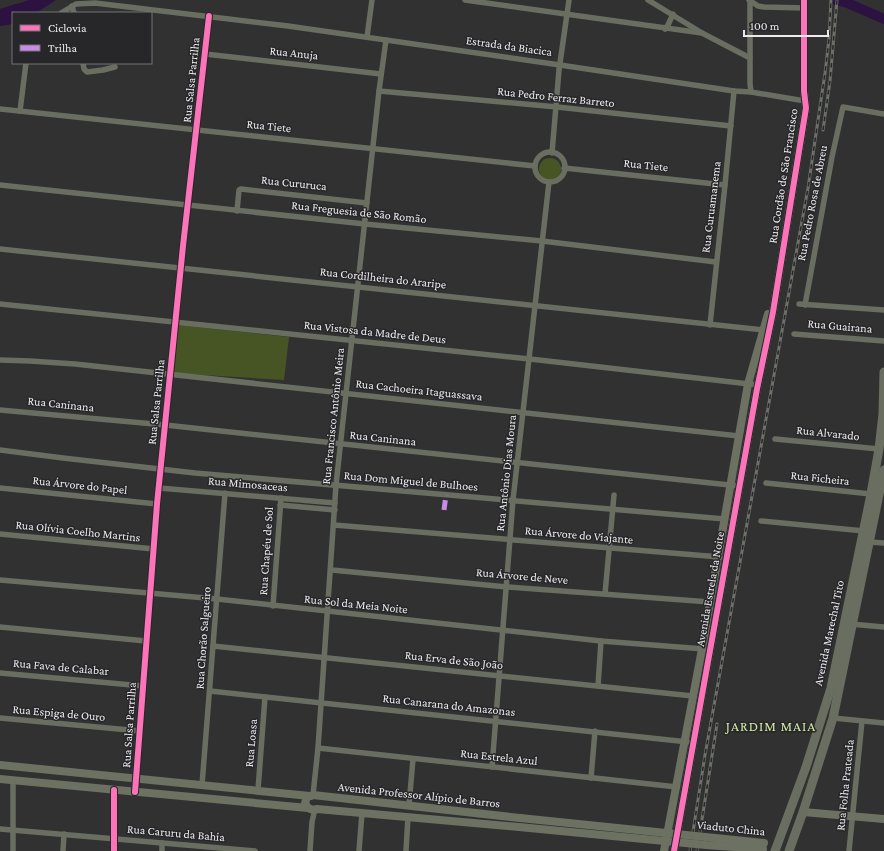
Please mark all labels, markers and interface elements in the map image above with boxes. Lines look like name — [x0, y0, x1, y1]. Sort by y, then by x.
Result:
legend — [12, 12, 152, 64]
scale bar — [744, 12, 828, 38]
text: 100 m — [750, 19, 780, 33]
text: Ciclovia — [48, 21, 87, 35]
street label: Estrada da Biacica — [465, 33, 553, 59]
street label: Rua Salsa Parrilha — [180, 36, 202, 123]
text: Trilha — [48, 41, 78, 55]
street label: Rua Anuja — [269, 43, 319, 63]
street label: Rua Pedro Ferraz Barreto — [497, 84, 615, 110]
street label: Rua Cordão de São Francisco — [765, 107, 801, 245]
street label: Rua Tiete — [246, 117, 292, 135]
street label: Rua Pedro Rosa de Abreu — [794, 143, 830, 262]
street label: Rua Tiete — [623, 156, 669, 174]
street label: Rua Curuamanema — [698, 160, 724, 254]
street label: Rua Cururuca — [261, 173, 328, 193]
street label: Rua Freguesia de São Romão — [291, 198, 427, 226]
street label: Rua Cordilheira do Araripe — [319, 264, 447, 292]
street label: Rua Guairana — [807, 316, 873, 336]
street label: Rua Vistosa da Madre de Deus — [303, 318, 447, 346]
street label: Rua Francisco Antônio Meira — [319, 347, 347, 485]
street label: Rua Salsa Parrilha — [145, 358, 167, 445]
street label: Rua Cachoeira Itaguassava — [355, 376, 484, 404]
street label: Rua Caninana — [27, 394, 95, 415]
street label: Rua Antônio Dias Moura — [493, 414, 519, 532]
street label: Rua Alvarado — [796, 423, 860, 443]
street label: Rua Caninana — [349, 428, 417, 449]
street label: Rua Dom Miguel de Bulhoes — [343, 468, 479, 494]
street label: Rua Ficheira — [790, 468, 851, 488]
street label: Rua Árvore do Papel — [32, 473, 128, 497]
street label: Rua Mimosaceas — [207, 474, 289, 494]
street label: Rua Chapéu de Sol — [256, 506, 276, 596]
street label: Rua Olívia Coelho Martins — [15, 517, 141, 545]
street label: Rua Árvore do Viajante — [524, 523, 634, 547]
street label: Avenida Estrela da Noite — [693, 530, 727, 648]
street label: Rua Árvore de Neve — [475, 565, 569, 587]
street label: Avenida Marechal Tito — [811, 579, 847, 687]
street label: Rua Chorão Salgueiro — [192, 586, 214, 690]
street label: Rua Sol da Meia Noite — [304, 592, 408, 616]
street label: Rua Erva de São João — [404, 648, 504, 672]
street label: Rua Fava de Calabar — [12, 656, 110, 678]
street label: Rua Salsa Parrilha — [119, 681, 139, 768]
street label: Rua Canarana do Amazonas — [382, 691, 516, 719]
street label: Rua Espiga de Ouro — [12, 702, 106, 724]
street label: Rua Loasa — [242, 718, 260, 768]
district label: JARDIM MAIA — [724, 718, 816, 734]
street label: Rua Folha Prateada — [833, 738, 857, 831]
street label: Rua Estrela Azul — [460, 746, 538, 768]
street label: Avenida Professor Alípio de Barros — [337, 780, 501, 811]
street label: Viaduto China — [696, 817, 766, 839]
street label: Rua Caruru da Bahia — [127, 822, 226, 844]

